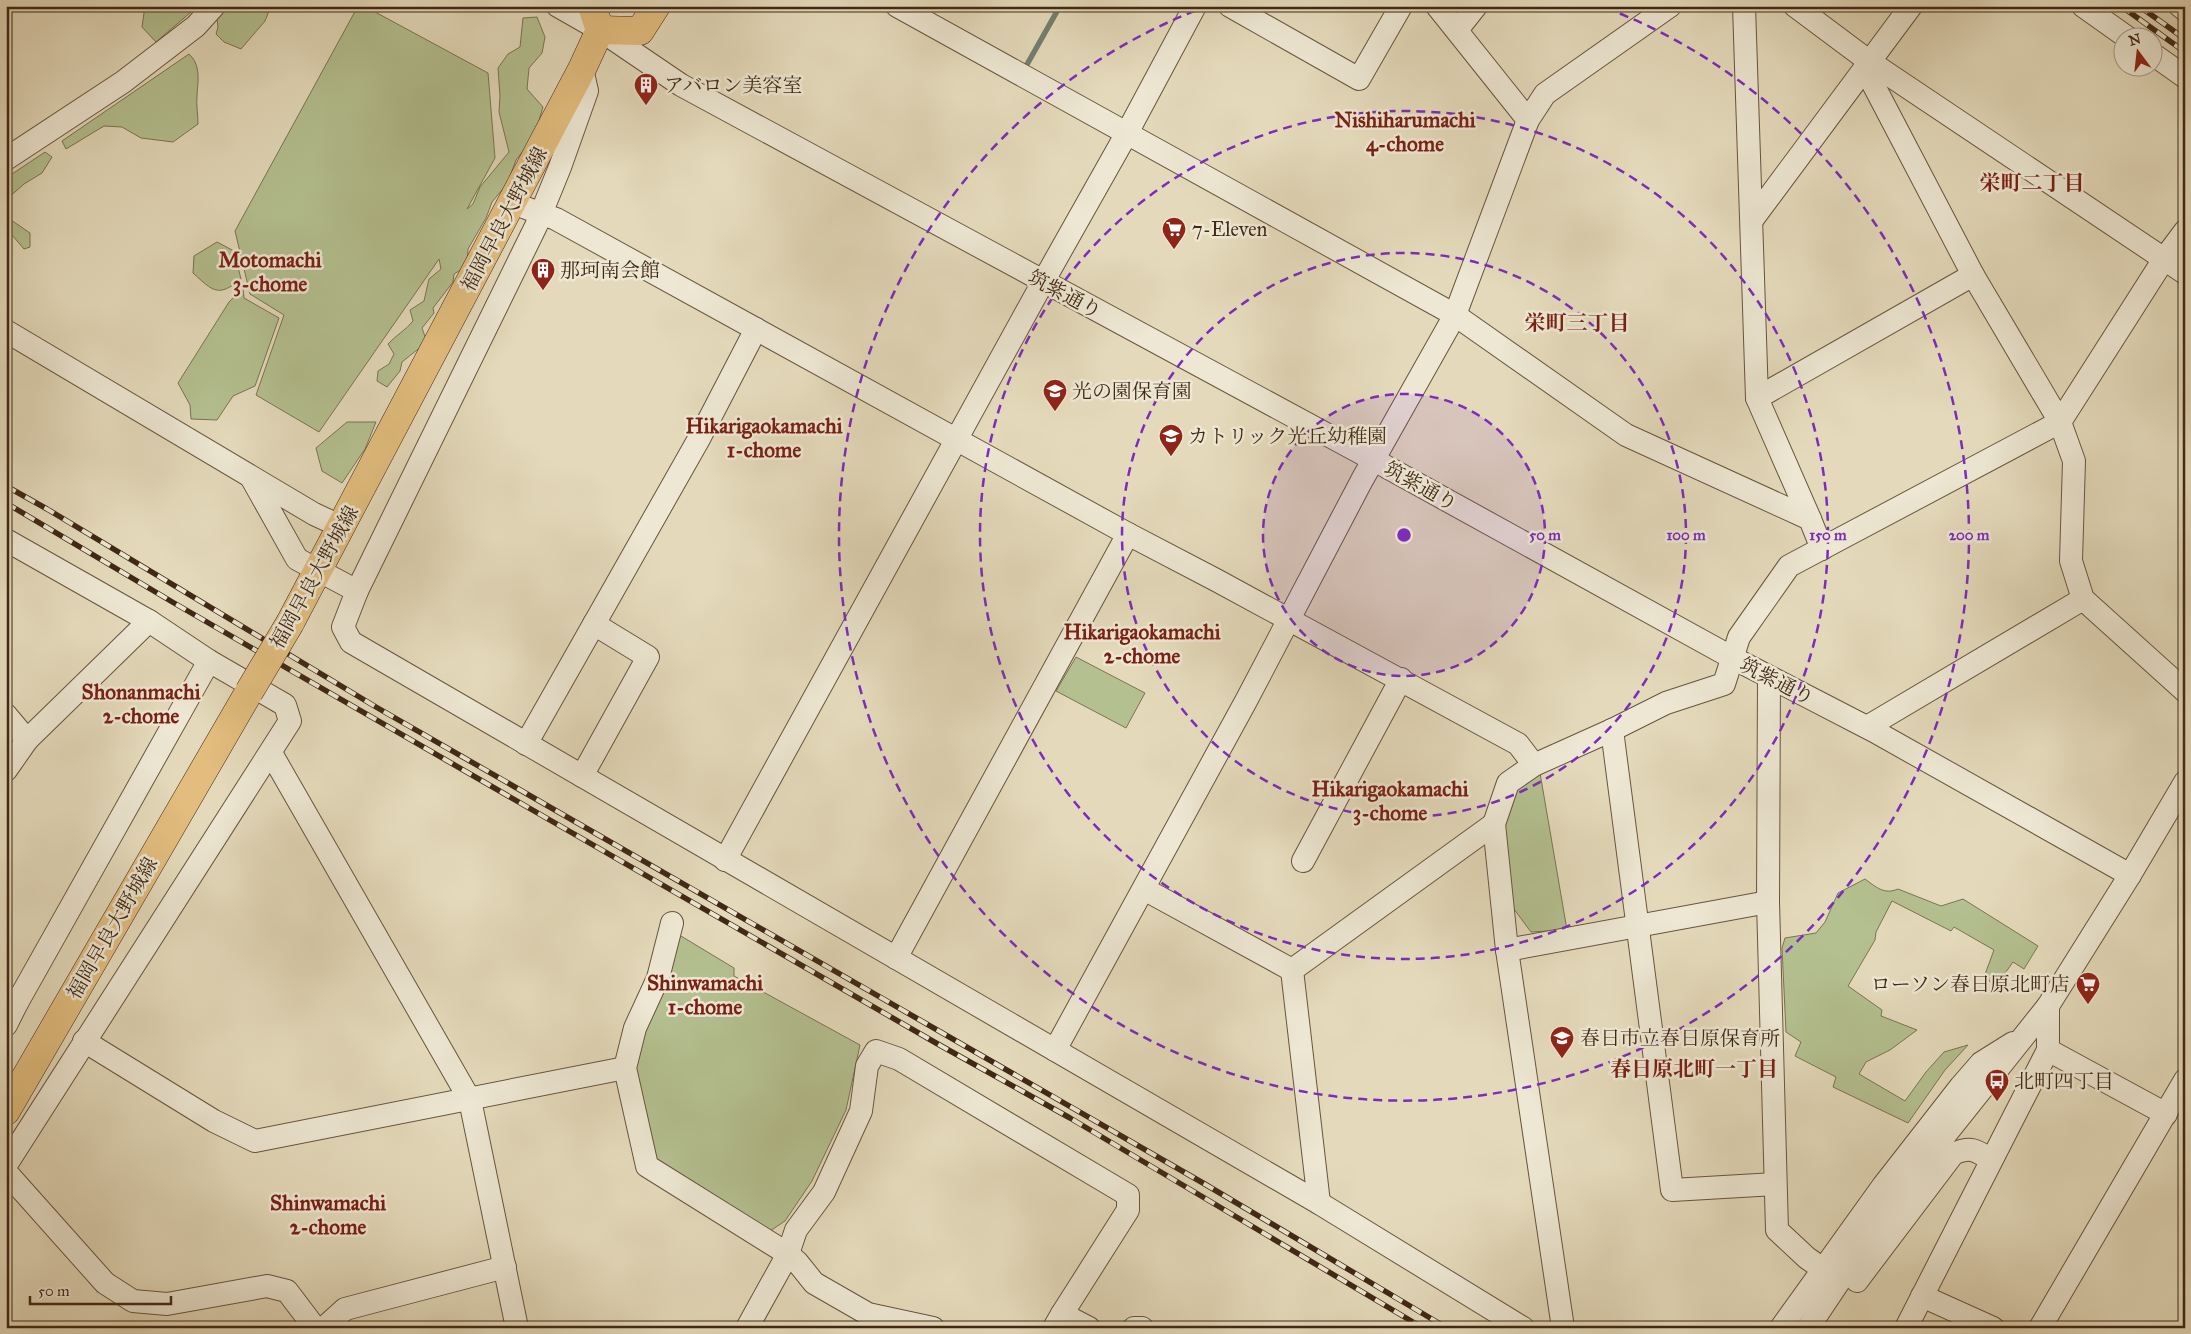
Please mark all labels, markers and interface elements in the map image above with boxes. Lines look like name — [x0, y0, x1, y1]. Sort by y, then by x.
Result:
north arrow — [2114, 28, 2164, 78]
text: N — [2127, 30, 2143, 50]
building icon: アバロン美容室 — [633, 72, 659, 106]
place label: アバロン美容室 — [664, 73, 802, 97]
district label: Nishiharumachi 4-chome — [1334, 107, 1476, 157]
street label: 福岡早良大野城線 — [456, 143, 552, 295]
district label: 栄町二丁目 — [1980, 170, 2085, 196]
supermarket icon: 7-Eleven — [1161, 216, 1187, 250]
place label: 7-Eleven — [1192, 217, 1267, 241]
district label: Motomachi 3-chome — [218, 247, 322, 297]
building icon: 那珂南会館 — [530, 257, 556, 291]
place label: 那珂南会館 — [560, 258, 660, 282]
street label: 筑紫通り — [1024, 265, 1106, 323]
district label: 栄町三丁目 — [1525, 310, 1630, 336]
school or university icon: 光の園保育園 — [1042, 378, 1068, 412]
place label: 光の園保育園 — [1072, 379, 1192, 403]
district label: Hikarigaokamachi 1-chome — [686, 413, 843, 463]
school or university icon: カトリック光丘幼稚園 — [1158, 423, 1184, 457]
place label: カトリック光丘幼稚園 — [1188, 424, 1387, 448]
street label: 筑紫通り — [1380, 456, 1462, 516]
street label: 福岡早良大野城線 — [265, 501, 363, 653]
centre of rings — [1395, 526, 1413, 544]
text: 50 m — [1529, 526, 1561, 544]
text: 100 m — [1666, 526, 1706, 544]
text: 150 m — [1809, 526, 1847, 544]
text: 200 m — [1949, 526, 1990, 544]
district label: Hikarigaokamachi 2-chome — [1064, 619, 1221, 669]
street label: 筑紫通り — [1736, 652, 1818, 710]
district label: Shonanmachi 2-chome — [82, 679, 201, 729]
district label: Hikarigaokamachi 3-chome — [1312, 776, 1469, 826]
street label: 福岡早良大野城線 — [62, 853, 162, 1003]
district label: Shinwamachi 1-chome — [647, 970, 763, 1020]
supermarket icon: ローソン春日原北町店 — [2075, 971, 2101, 1005]
place label: ローソン春日原北町店 — [1871, 972, 2070, 996]
school or university icon: 春日市立春日原保育所 — [1549, 1025, 1575, 1059]
place label: 春日市立春日原保育所 — [1580, 1026, 1780, 1050]
district label: 春日原北町一丁目 — [1610, 1056, 1778, 1082]
bus stop icon: 北町四丁目 — [1984, 1068, 2010, 1102]
place label: 北町四丁目 — [2014, 1069, 2114, 1093]
district label: Shinwamachi 2-chome — [270, 1190, 386, 1240]
scale bar — [30, 1274, 171, 1306]
text: 50 m — [38, 1282, 70, 1300]

